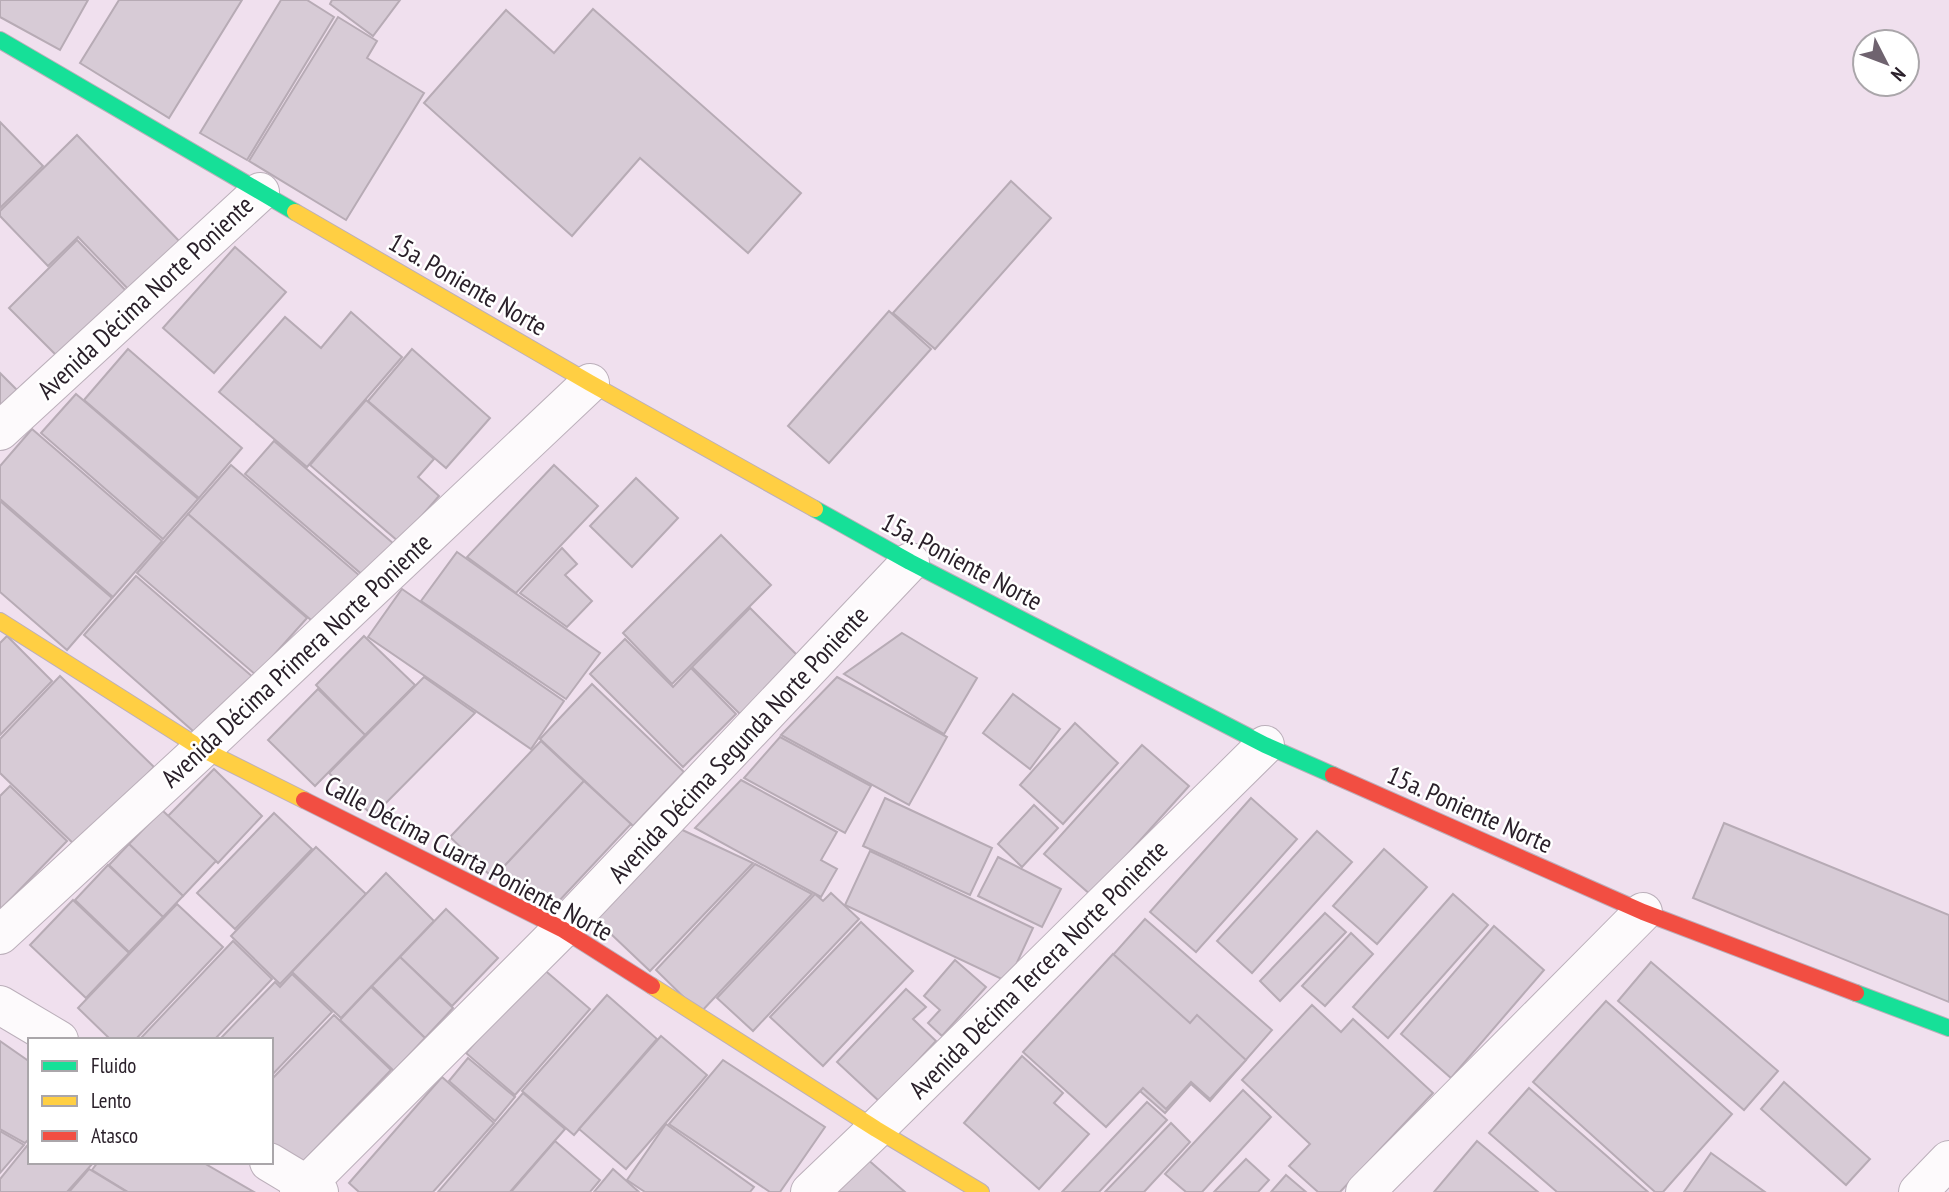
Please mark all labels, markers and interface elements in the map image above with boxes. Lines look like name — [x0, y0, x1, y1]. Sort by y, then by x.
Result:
north arrow — [1851, 28, 1921, 98]
text: N — [1886, 63, 1911, 86]
street label: Avenida Décima Norte Poniente — [30, 188, 260, 406]
street label: 15a. Poniente Norte — [383, 225, 553, 343]
street label: 15a. Poniente Norte — [876, 505, 1048, 617]
street label: Avenida Décima Primera Norte Poniente — [154, 526, 438, 794]
street label: Avenida Décima Segunda Norte Poniente — [601, 599, 875, 889]
street label: 15a. Poniente Norte — [1382, 758, 1558, 860]
street label: Calle Décima Cuarta Poniente Norte — [319, 768, 619, 948]
street label: Avenida Décima Tercera Norte Poniente — [902, 833, 1174, 1105]
legend — [28, 1038, 273, 1164]
text: Fluido — [91, 1052, 136, 1079]
text: Lento — [91, 1087, 131, 1114]
text: Atasco — [91, 1122, 138, 1149]

